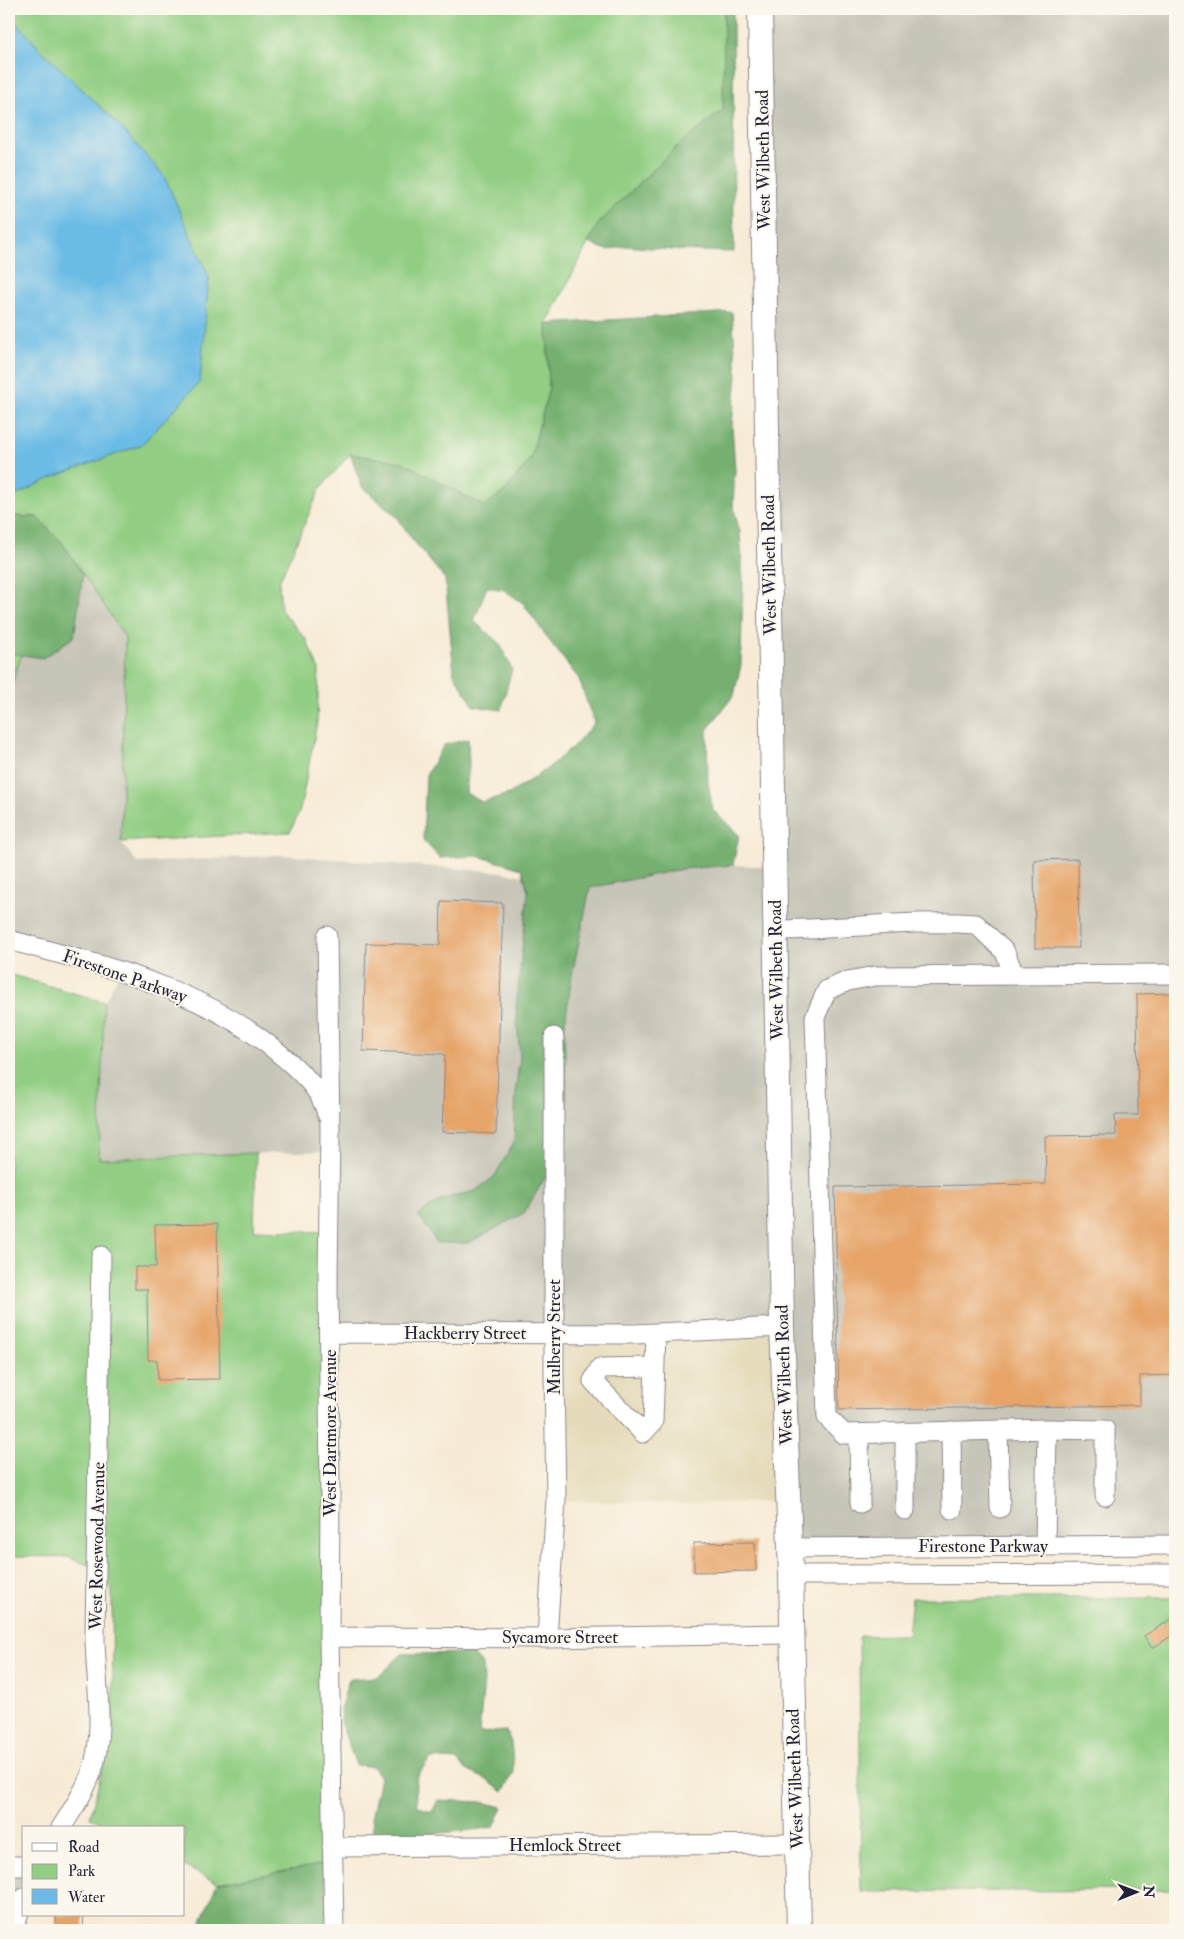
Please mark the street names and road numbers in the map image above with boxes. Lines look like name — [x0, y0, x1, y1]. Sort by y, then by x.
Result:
street label: West Wilbeth Road — [751, 89, 776, 232]
street label: West Wilbeth Road — [757, 494, 782, 637]
street label: West Wilbeth Road — [764, 899, 789, 1042]
street label: Firestone Parkway — [60, 944, 191, 1009]
street label: Mulberry Street — [543, 1279, 566, 1395]
street label: West Wilbeth Road — [771, 1304, 798, 1447]
street label: Hackberry Street — [404, 1322, 527, 1345]
street label: West Dartmore Avenue — [319, 1349, 342, 1518]
street label: West Rosewood Avenue — [85, 1461, 110, 1631]
street label: Firestone Parkway — [918, 1535, 1049, 1558]
street label: Sycamore Street — [502, 1626, 618, 1649]
street label: West Wilbeth Road — [782, 1708, 809, 1851]
street label: Hemlock Street — [509, 1834, 621, 1857]

